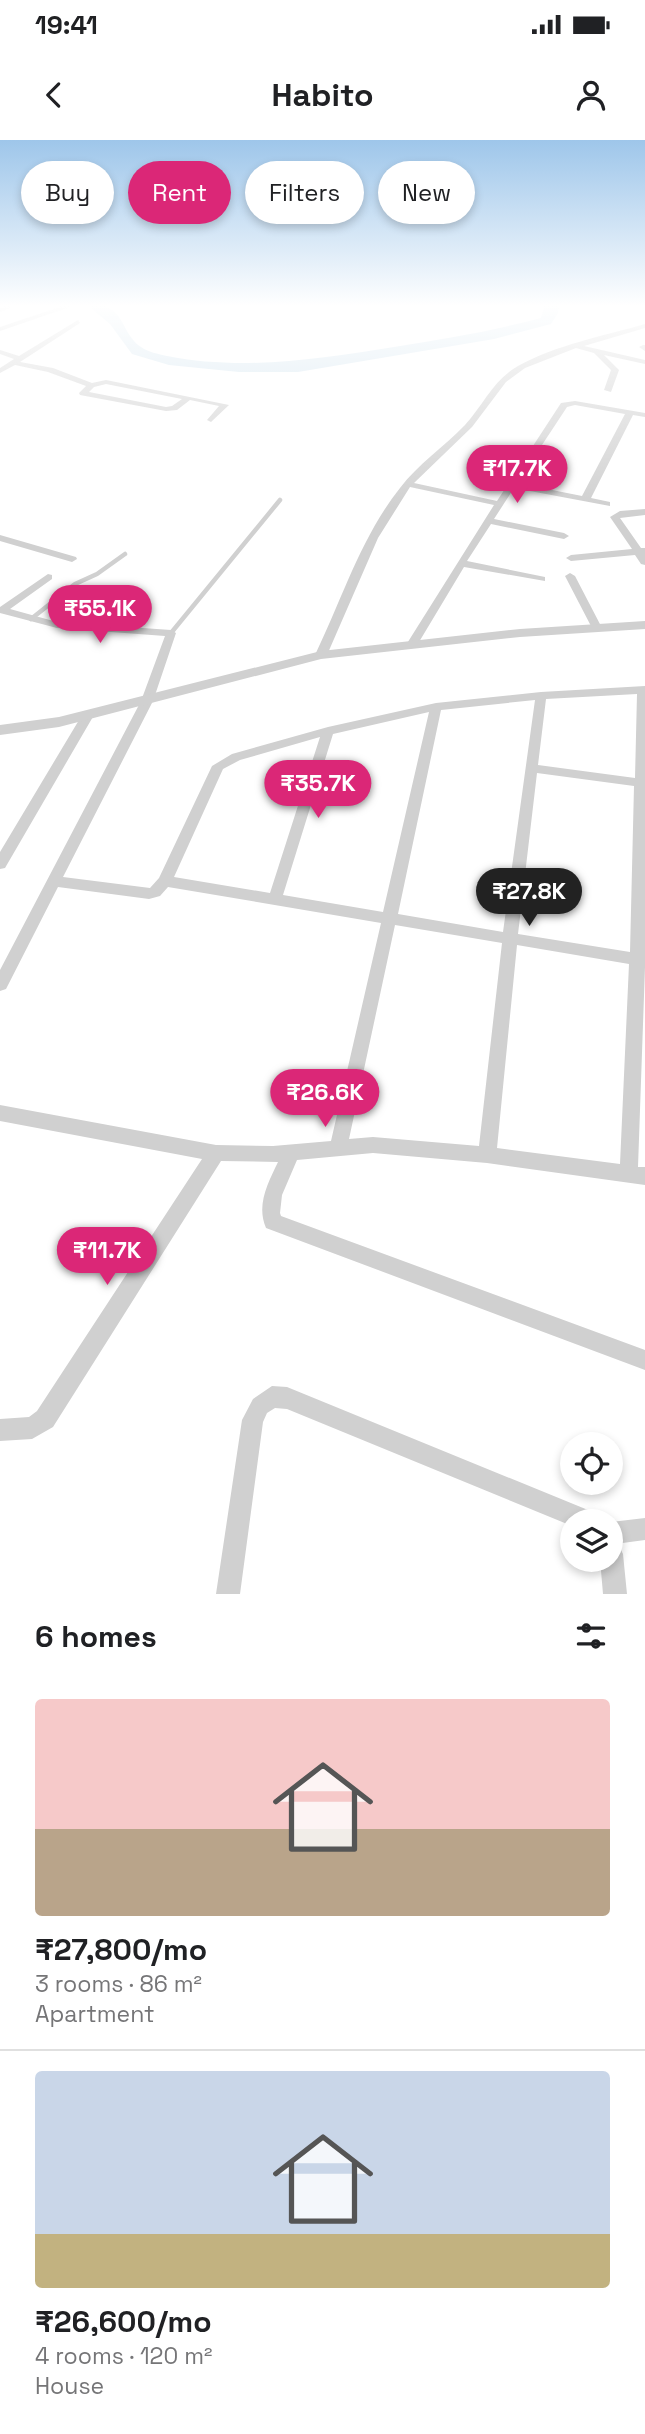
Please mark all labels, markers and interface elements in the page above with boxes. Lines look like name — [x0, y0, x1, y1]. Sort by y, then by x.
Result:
text: 19:41 — [35, 8, 98, 42]
text: Habito — [271, 75, 374, 115]
icon: back — [35, 76, 73, 114]
icon: person — [572, 76, 610, 114]
chip: Buy — [21, 161, 114, 224]
chip: Rent — [128, 161, 231, 224]
chip: Filters — [245, 161, 364, 224]
chip: New — [378, 161, 475, 224]
pin: ₹17.7K — [460, 446, 574, 505]
text: ₹17.7K — [482, 453, 552, 483]
pin: ₹55.1K — [43, 586, 157, 645]
text: ₹55.1K — [64, 593, 136, 623]
pin: ₹35.7K — [261, 760, 375, 820]
text: ₹35.7K — [280, 768, 356, 798]
pin: ₹27.8K — [472, 868, 586, 928]
text: ₹27.8K — [492, 876, 566, 906]
pin: ₹26.6K — [268, 1070, 382, 1129]
text: ₹26.6K — [286, 1077, 364, 1107]
pin: ₹11.7K — [50, 1228, 164, 1287]
text: ₹11.7K — [73, 1235, 141, 1265]
map controls — [560, 1432, 623, 1572]
button: locate — [560, 1432, 623, 1495]
button: layers — [560, 1509, 623, 1572]
text: 6 homes — [35, 1617, 157, 1656]
icon: filters — [572, 1617, 610, 1655]
icon: home — [260, 1744, 386, 1870]
text: ₹27,800/mo — [35, 1930, 207, 1969]
text: 3 rooms · 86 m² — [35, 1969, 202, 1999]
text: Apartment — [35, 1999, 155, 2029]
icon: home — [260, 2116, 386, 2242]
text: ₹26,600/mo — [35, 2302, 212, 2341]
text: 4 rooms · 120 m² — [35, 2341, 212, 2371]
text: House — [35, 2371, 104, 2401]

